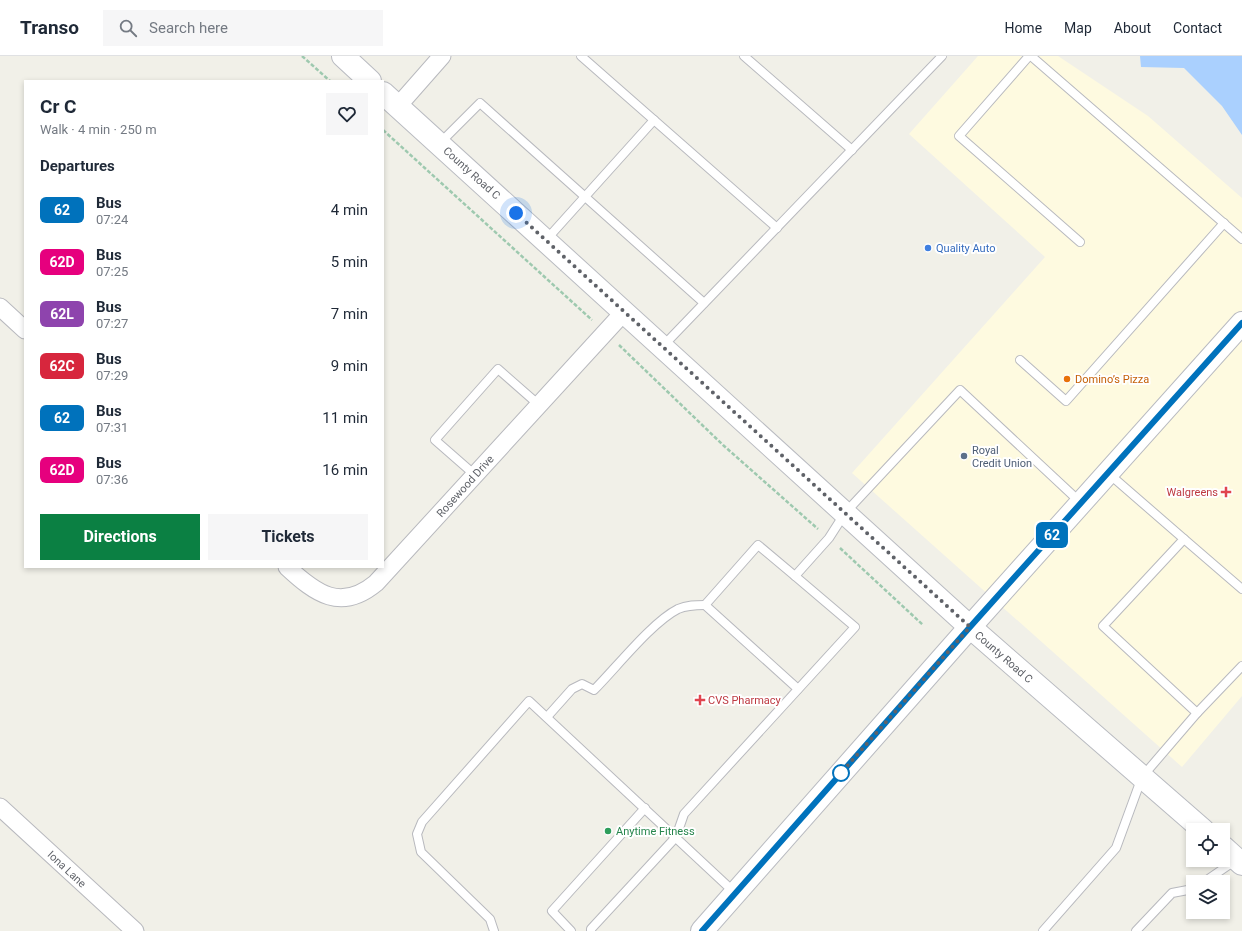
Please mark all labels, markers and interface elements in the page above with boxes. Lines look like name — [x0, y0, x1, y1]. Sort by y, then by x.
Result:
search box — [103, 10, 383, 46]
text: Transo — [20, 16, 79, 39]
icon: search — [117, 17, 139, 39]
text: Search here — [149, 19, 228, 37]
text: Home — [1004, 20, 1042, 36]
text: Map — [1064, 20, 1092, 36]
text: About — [1114, 20, 1151, 36]
text: Contact — [1173, 20, 1222, 36]
button: heart — [326, 93, 368, 135]
text: Cr C — [40, 95, 77, 118]
text: Walk · 4 min · 250 m — [40, 122, 157, 137]
street label: County Road C — [440, 144, 503, 202]
text: Departures — [40, 157, 115, 175]
text: Bus — [96, 194, 122, 212]
text: 4 min — [331, 201, 368, 219]
text: 62 — [54, 202, 70, 218]
your location — [506, 203, 526, 223]
text: 07:24 — [96, 212, 128, 227]
place label: Quality Auto — [936, 242, 995, 255]
marker: Quality Auto — [923, 243, 933, 253]
text: Bus — [96, 246, 122, 264]
text: 5 min — [331, 253, 368, 271]
text: 62D — [49, 254, 75, 270]
text: 07:25 — [96, 264, 128, 279]
text: Bus — [96, 298, 122, 316]
text: 7 min — [331, 305, 368, 323]
text: 62L — [50, 306, 74, 322]
text: 07:27 — [96, 316, 128, 331]
text: Bus — [96, 350, 122, 368]
text: 9 min — [331, 357, 368, 375]
text: 62C — [49, 358, 75, 374]
text: 07:29 — [96, 368, 128, 383]
place label: Domino’s Pizza — [1075, 373, 1149, 386]
marker: Domino’s Pizza — [1062, 374, 1072, 384]
text: Bus — [96, 402, 122, 420]
text: 11 min — [322, 409, 368, 427]
text: 62 — [54, 410, 70, 426]
text: 07:31 — [96, 420, 128, 435]
place label: Royal Credit Union — [972, 444, 1032, 470]
marker: Royal Credit Union — [959, 451, 969, 461]
street label: Rosewood Drive — [434, 453, 497, 520]
text: Bus — [96, 454, 122, 472]
text: 16 min — [322, 461, 368, 479]
text: 62D — [49, 462, 75, 478]
text: 07:36 — [96, 472, 128, 487]
place label: Walgreens — [1167, 486, 1218, 499]
marker: Walgreens — [1221, 487, 1231, 497]
button: Directions — [40, 514, 200, 560]
button: Tickets — [208, 514, 368, 560]
line badge: 62 — [1034, 522, 1070, 548]
text: 62 — [1044, 527, 1060, 543]
street label: County Road C — [972, 629, 1035, 686]
place label: CVS Pharmacy — [708, 694, 782, 707]
marker: CVS Pharmacy — [695, 695, 705, 705]
unlabelled marker — [832, 764, 850, 782]
map controls — [1186, 823, 1230, 919]
button: locate — [1186, 823, 1230, 867]
place label: Anytime Fitness — [616, 825, 695, 838]
marker: Anytime Fitness — [603, 826, 613, 836]
street label: Iona Lane — [45, 848, 89, 891]
button: layers — [1186, 875, 1230, 919]

